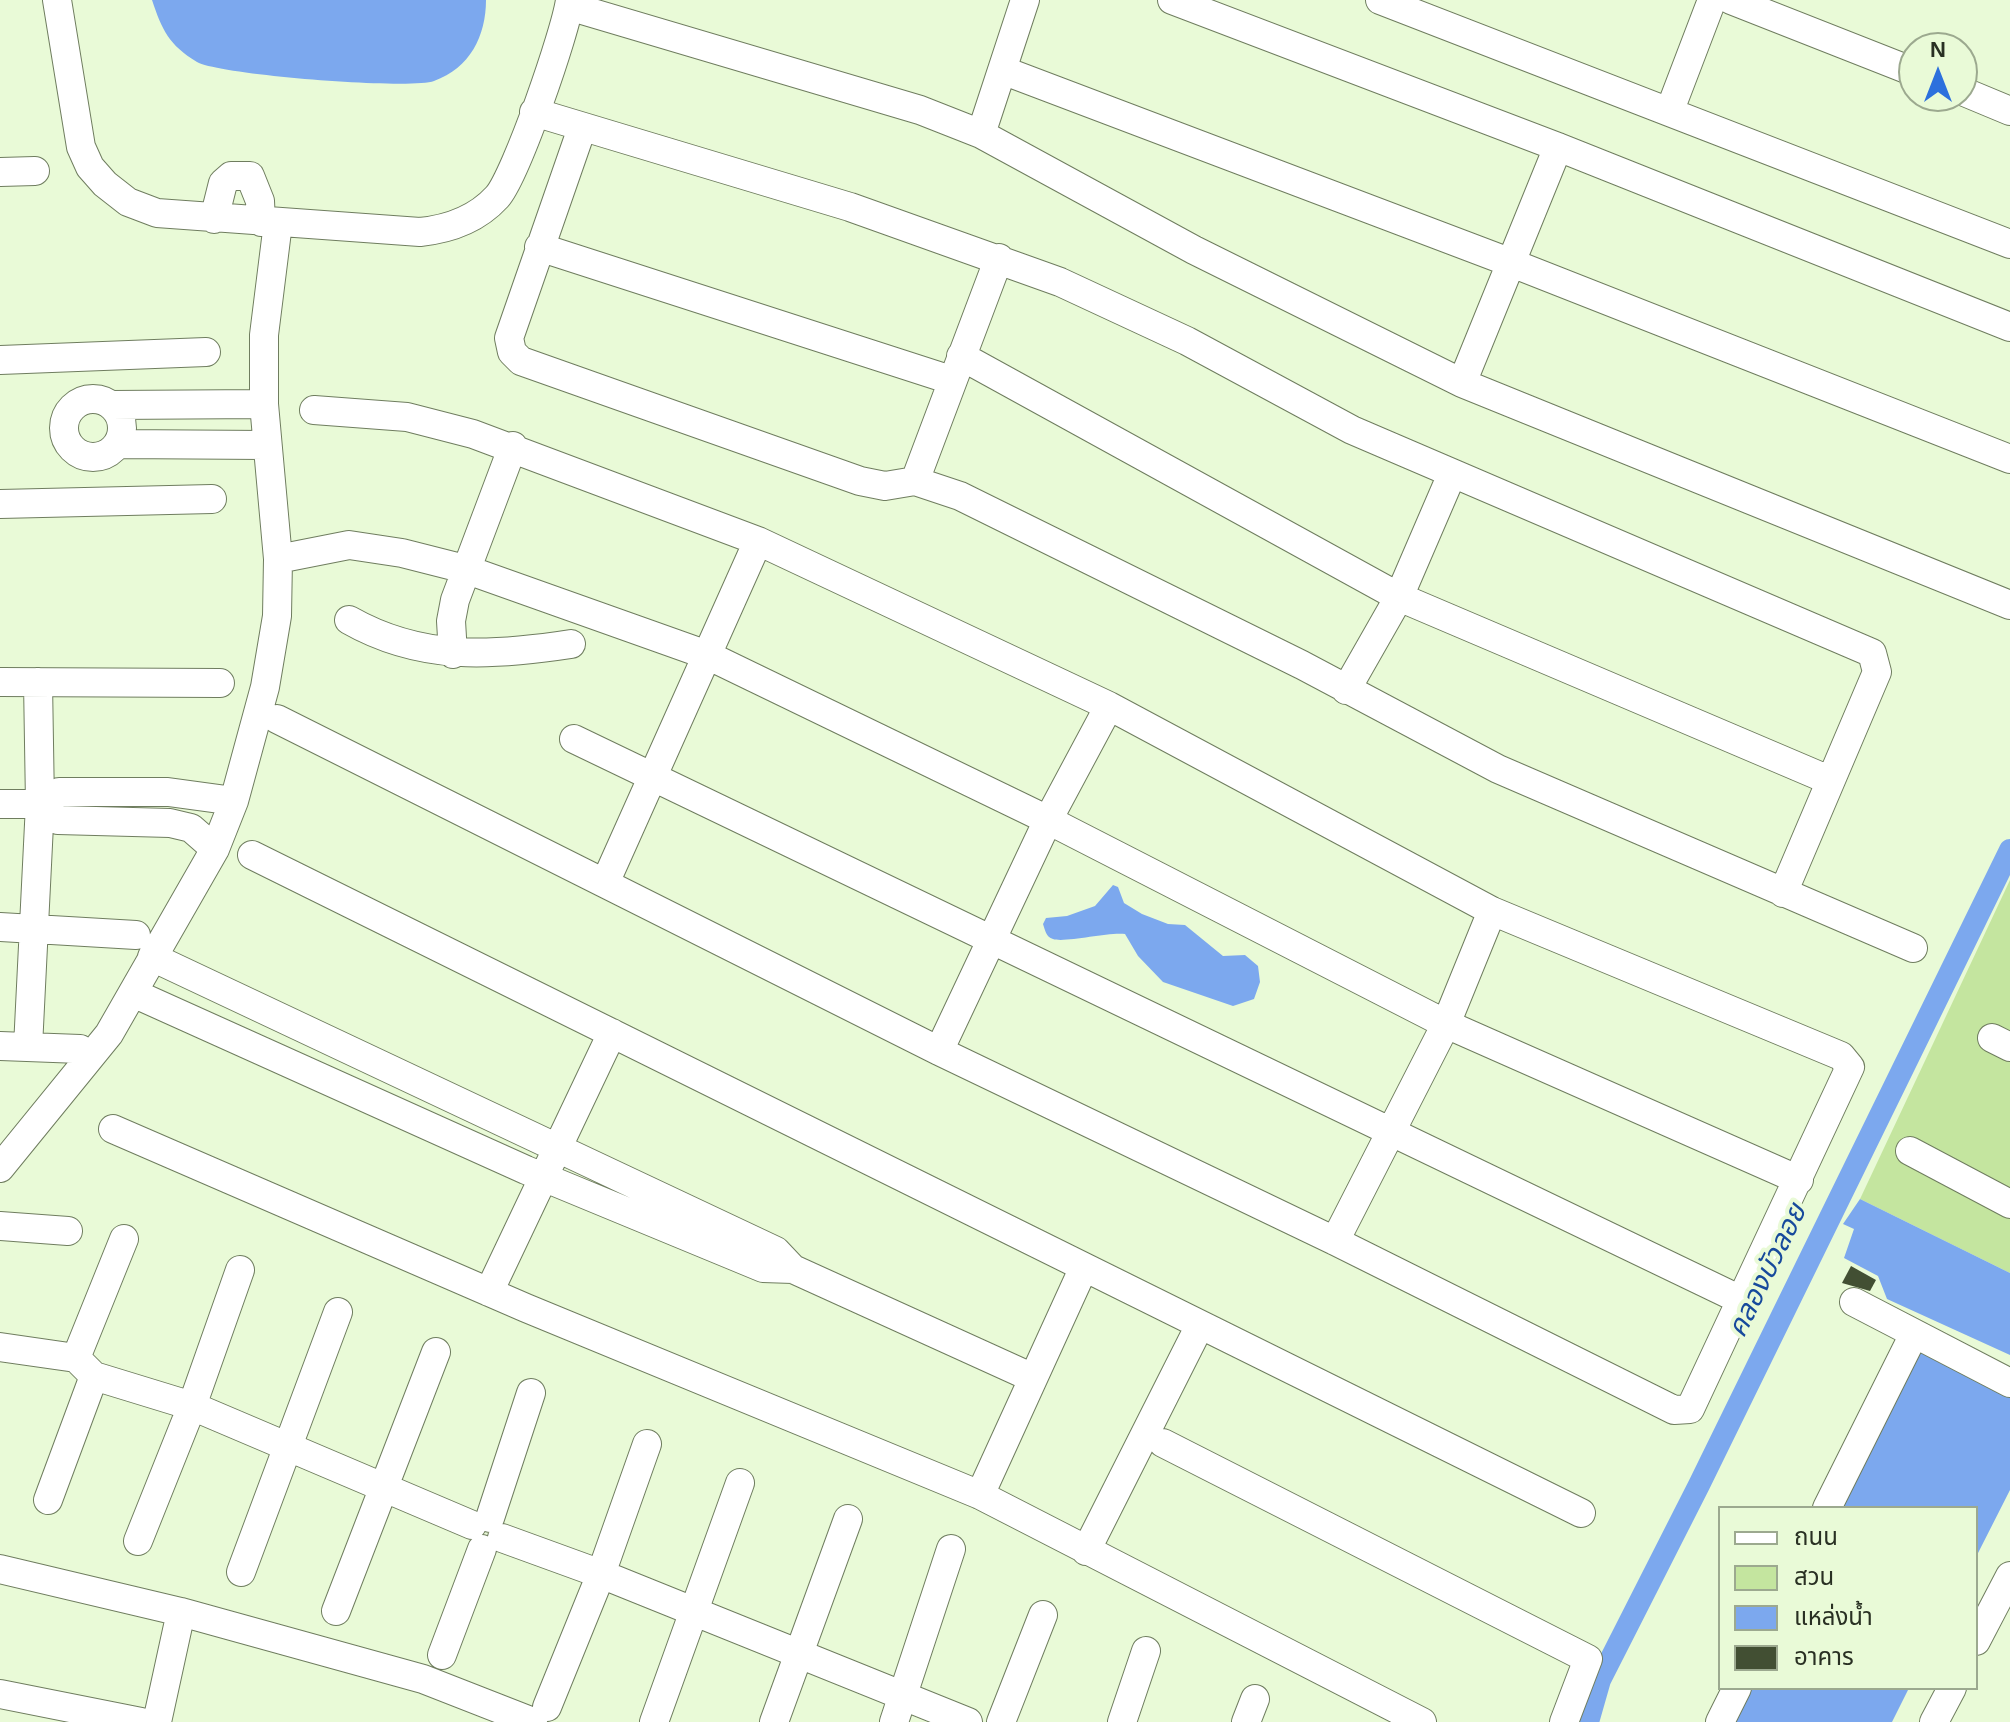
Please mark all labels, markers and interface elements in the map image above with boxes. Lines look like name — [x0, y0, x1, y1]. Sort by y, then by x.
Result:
north arrow — [1898, 32, 1978, 112]
text: N — [1930, 37, 1946, 62]
water label: คลองบัวลอย — [1721, 1199, 1815, 1343]
legend — [1718, 1506, 1978, 1690]
text: ถนน — [1794, 1523, 1838, 1550]
text: สวน — [1794, 1563, 1834, 1590]
text: แหล่งน้ำ — [1794, 1603, 1873, 1630]
text: อาคาร — [1794, 1643, 1854, 1670]

